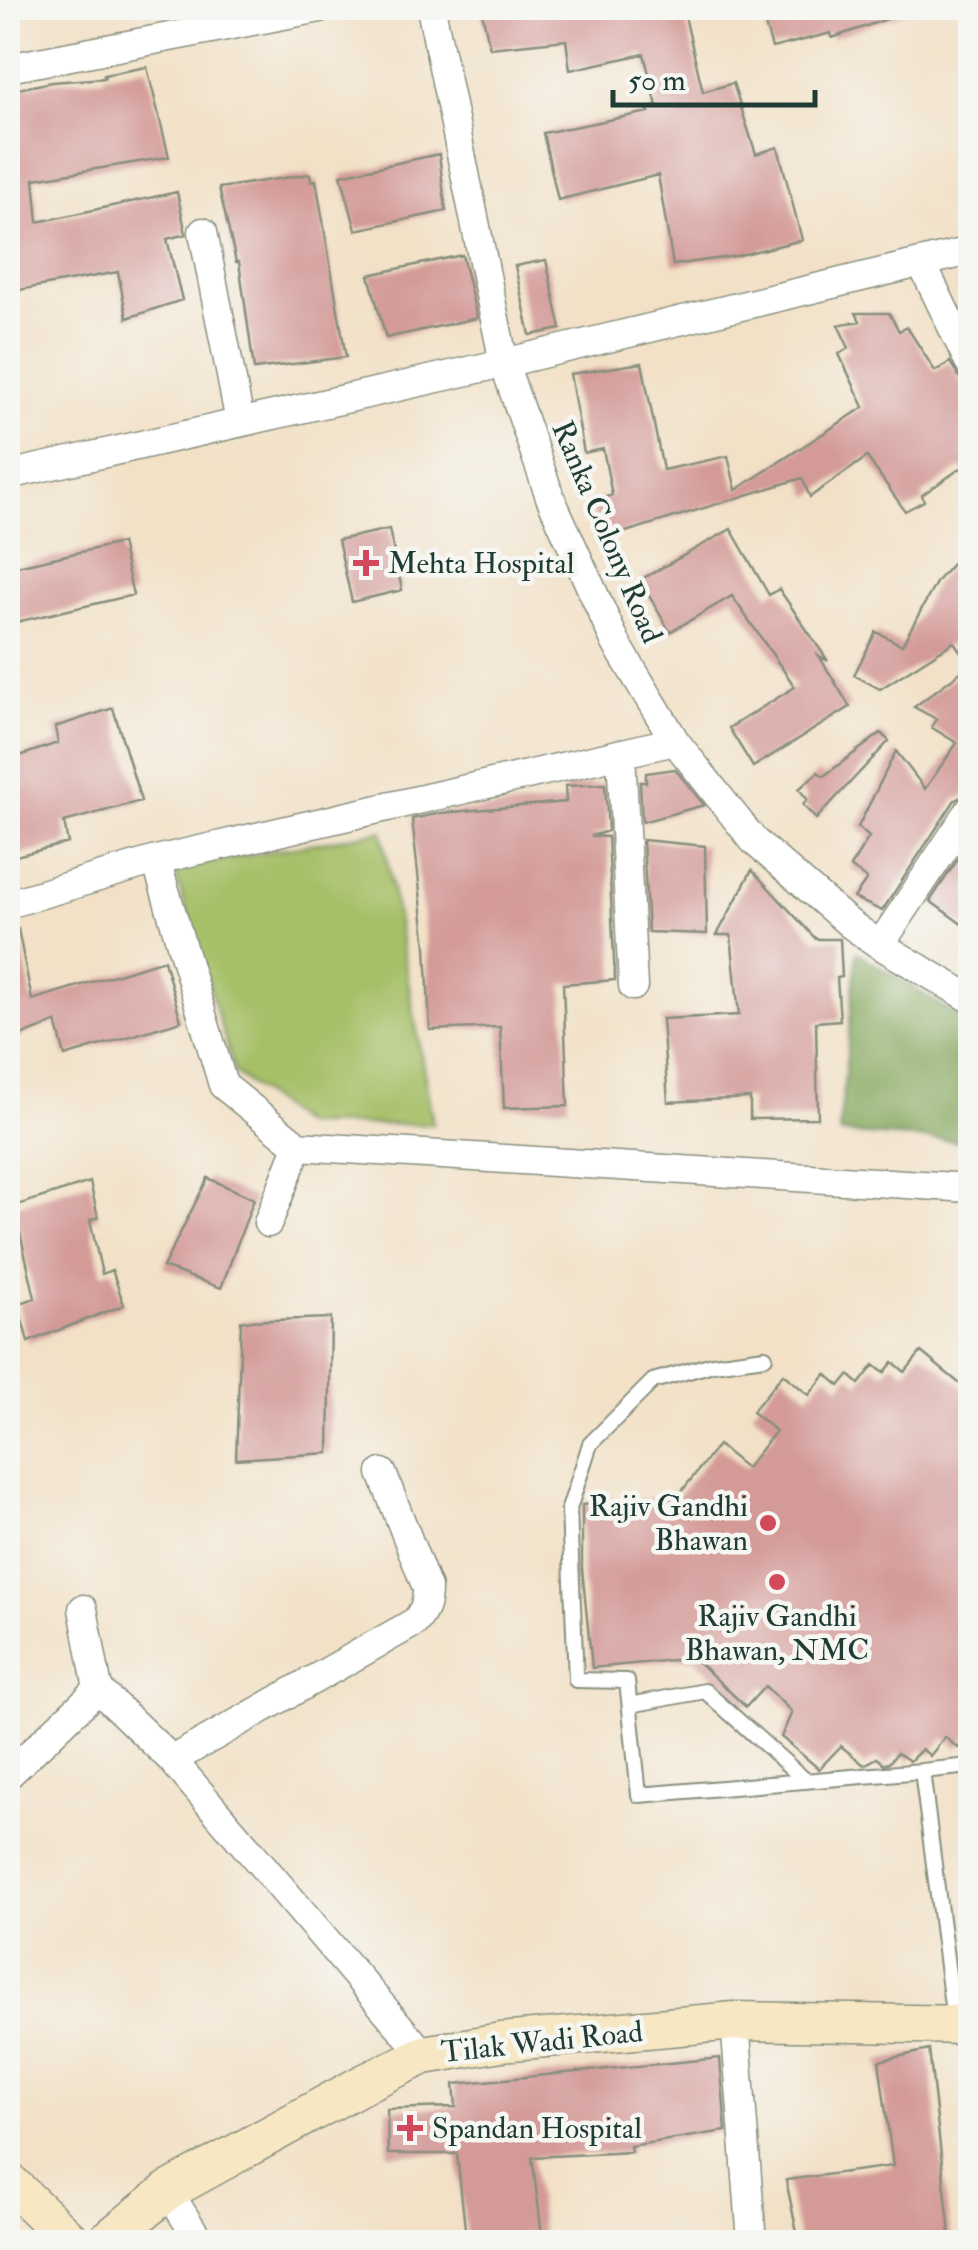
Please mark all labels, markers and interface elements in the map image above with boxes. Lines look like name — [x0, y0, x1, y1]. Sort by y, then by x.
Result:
scale bar — [613, 45, 816, 107]
text: 50 m — [628, 62, 686, 99]
street label: Ranka Colony Road — [544, 415, 671, 649]
place label: Mehta Hospital — [388, 545, 575, 582]
marker: Mehta Hospital — [353, 550, 379, 576]
place label: Rajiv Gandhi Bhawan — [589, 1488, 748, 1559]
marker: Rajiv Gandhi Bhawan — [757, 1512, 779, 1534]
marker: Rajiv Gandhi Bhawan, NMC — [766, 1571, 788, 1593]
place label: Rajiv Gandhi Bhawan, NMC — [685, 1598, 869, 1669]
street label: Tilak Wadi Road — [439, 2013, 645, 2071]
place label: Spandan Hospital — [432, 2110, 642, 2147]
marker: Spandan Hospital — [397, 2115, 423, 2141]

